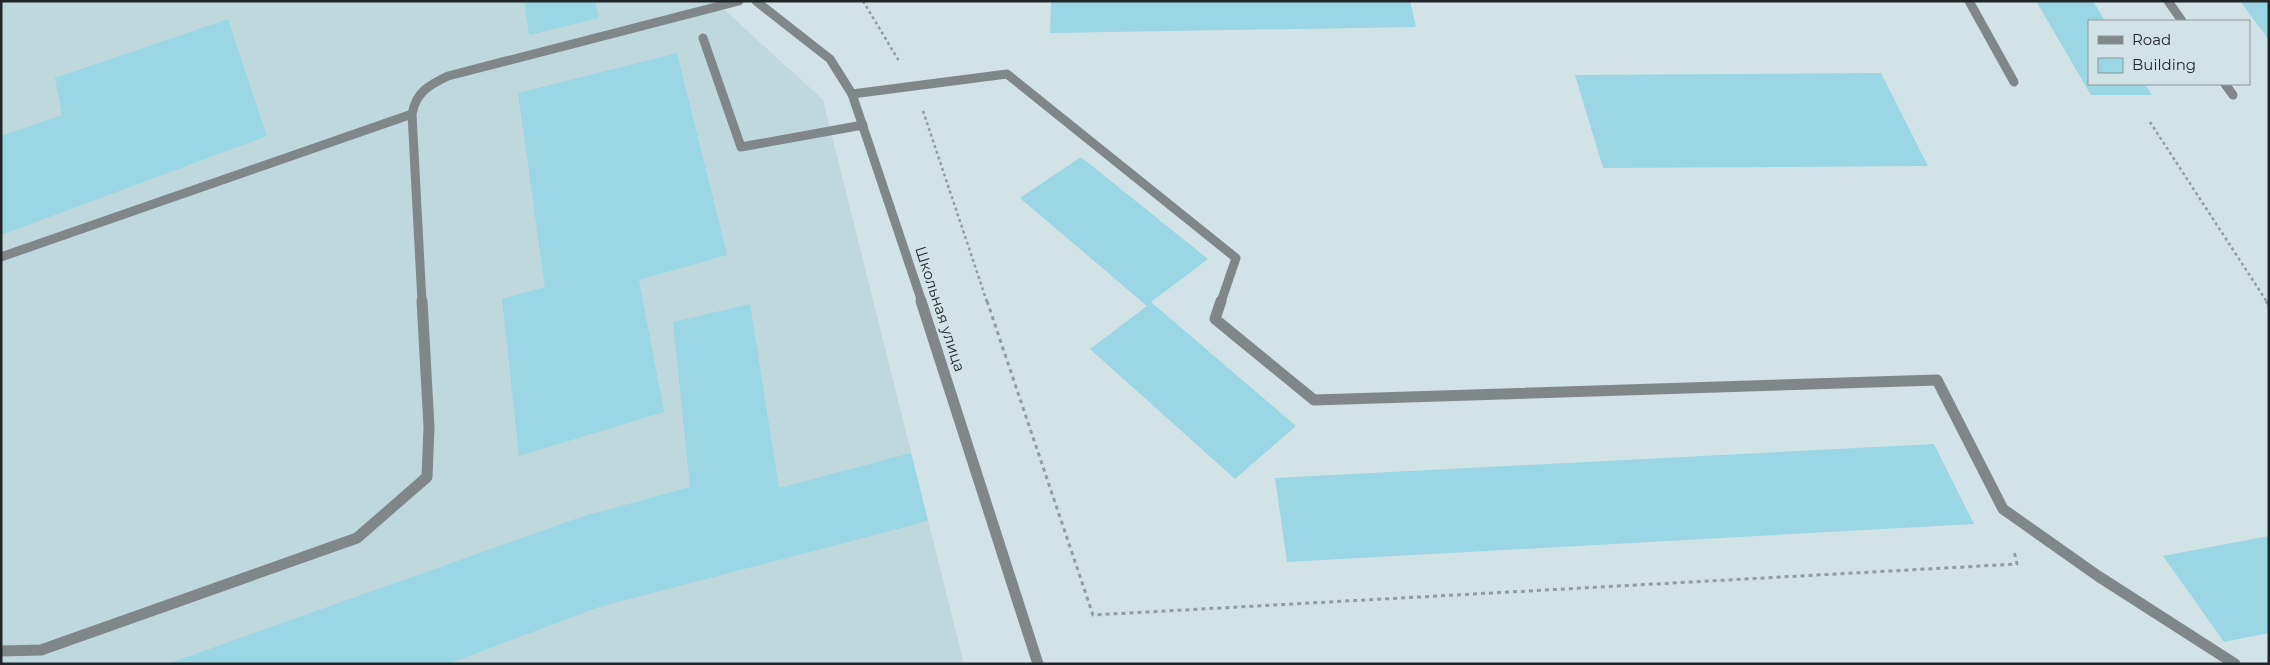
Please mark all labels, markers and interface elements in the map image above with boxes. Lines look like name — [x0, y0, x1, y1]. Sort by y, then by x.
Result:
legend — [2088, 20, 2250, 85]
text: Road — [2132, 30, 2171, 49]
text: Building — [2132, 55, 2196, 74]
street label: Школьная улица — [911, 244, 970, 374]

